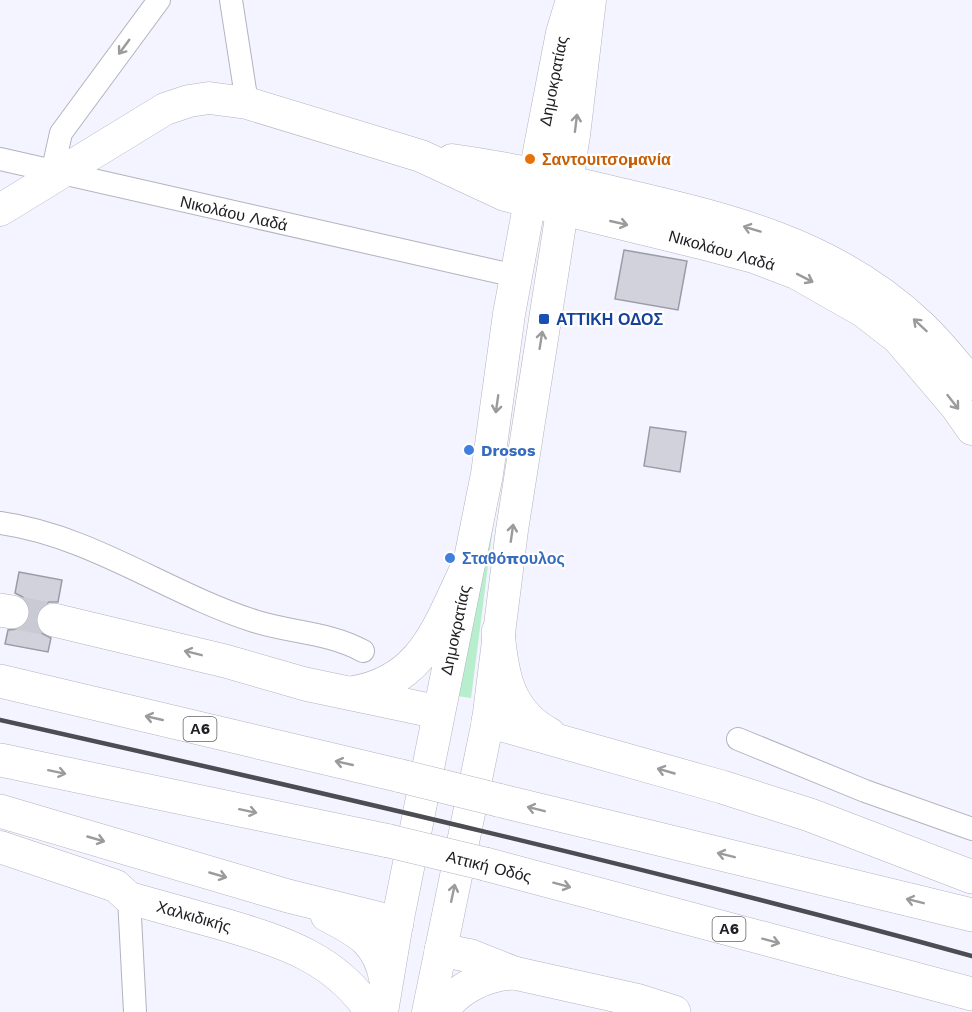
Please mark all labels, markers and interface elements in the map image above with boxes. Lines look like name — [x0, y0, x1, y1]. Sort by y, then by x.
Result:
street label: Δημοκρατίας — [535, 34, 572, 128]
one-way arrow — [118, 38, 131, 54]
one-way arrow — [570, 114, 581, 134]
place label: Σαντουιτσομανία — [542, 150, 671, 169]
marker: Σαντουιτσομανία — [523, 152, 537, 166]
street label: Νικολάου Λαδά — [178, 192, 289, 235]
one-way arrow — [609, 218, 628, 230]
one-way arrow — [743, 223, 762, 234]
street label: Νικολάου Λαδά — [667, 226, 777, 275]
one-way arrow — [796, 272, 814, 284]
place label: ΑΤΤΙΚΗ ΟΔΟΣ — [556, 310, 663, 329]
marker: ΑΤΤΙΚΗ ΟΔΟΣ — [537, 312, 551, 326]
one-way arrow — [912, 318, 927, 332]
one-way arrow — [535, 330, 546, 350]
one-way arrow — [491, 394, 502, 414]
one-way arrow — [946, 394, 959, 410]
place label: Drosos — [481, 441, 536, 460]
marker: Drosos — [462, 443, 476, 457]
one-way arrow — [506, 523, 517, 543]
place label: Σταθόπουλος — [462, 549, 565, 568]
marker: Σταθόπουλος — [443, 551, 457, 565]
street label: Δημοκρατίας — [437, 583, 474, 677]
one-way arrow — [183, 647, 202, 659]
one-way arrow — [145, 711, 164, 723]
road number: Α6 — [184, 717, 216, 741]
one-way arrow — [335, 756, 354, 768]
one-way arrow — [657, 765, 676, 776]
one-way arrow — [47, 767, 67, 778]
one-way arrow — [527, 803, 546, 815]
one-way arrow — [238, 806, 258, 817]
one-way arrow — [87, 834, 106, 845]
street label: Αττική Οδός — [444, 847, 534, 886]
one-way arrow — [717, 848, 736, 860]
one-way arrow — [208, 870, 227, 881]
one-way arrow — [552, 880, 571, 891]
one-way arrow — [448, 884, 459, 904]
one-way arrow — [906, 894, 925, 906]
street label: Χαλκιδικής — [154, 897, 234, 936]
road number: Α6 — [712, 917, 746, 941]
one-way arrow — [761, 935, 780, 947]

